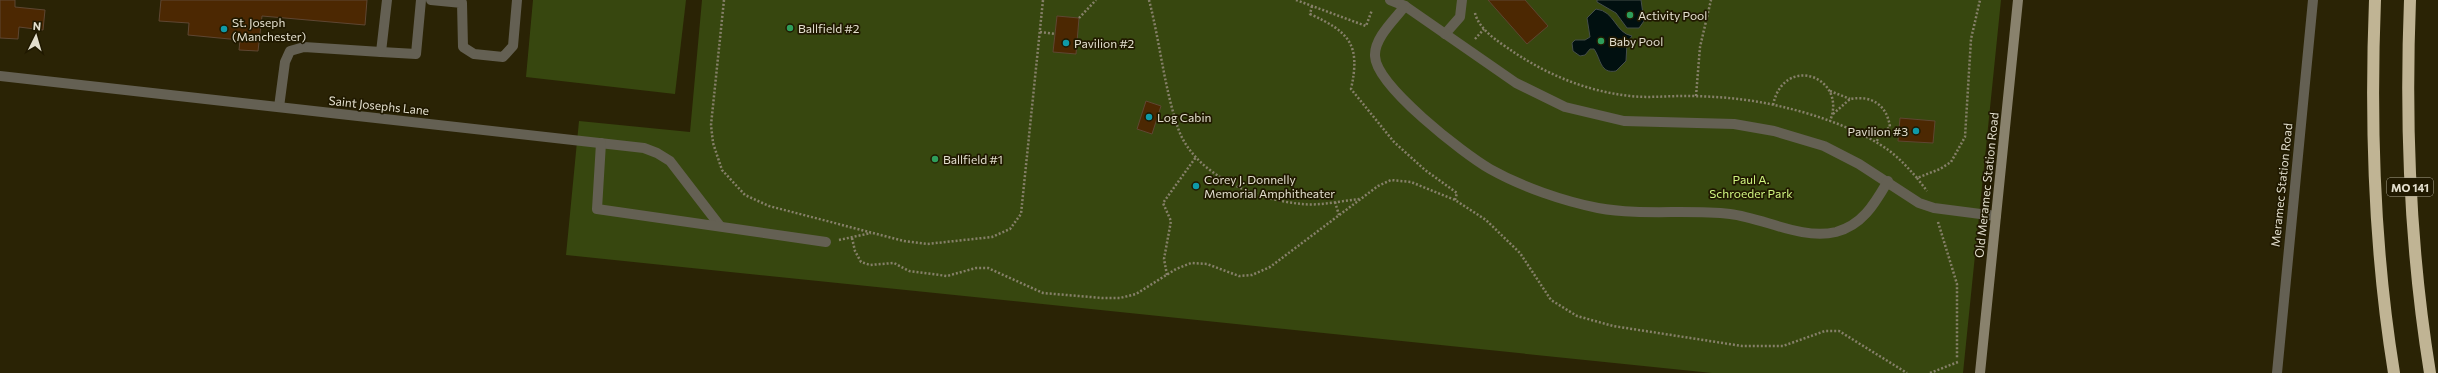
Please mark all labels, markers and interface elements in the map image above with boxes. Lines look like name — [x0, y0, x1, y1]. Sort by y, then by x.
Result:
place label: Activity Pool — [1638, 8, 1707, 22]
marker: Activity Pool — [1625, 10, 1635, 20]
place label: St. Joseph (Manchester) — [232, 15, 306, 43]
north arrow — [16, 16, 56, 56]
text: N — [32, 19, 42, 32]
place label: Ballfield #2 — [798, 21, 860, 35]
marker: Ballfield #2 — [785, 23, 795, 33]
marker: St. Joseph (Manchester) — [219, 24, 229, 34]
place label: Baby Pool — [1609, 34, 1663, 48]
place label: Pavilion #2 — [1074, 36, 1135, 50]
marker: Baby Pool — [1596, 36, 1606, 46]
marker: Pavilion #2 — [1061, 38, 1071, 48]
street label: Saint Josephs Lane — [328, 93, 430, 118]
place label: Log Cabin — [1157, 110, 1211, 124]
street label: Old Meramec Station Road — [1971, 111, 2001, 259]
marker: Log Cabin — [1144, 112, 1154, 122]
street label: Meramec Station Road — [2268, 122, 2294, 248]
place label: Pavilion #3 — [1848, 124, 1908, 138]
marker: Pavilion #3 — [1911, 126, 1921, 136]
place label: Ballfield #1 — [943, 152, 1003, 166]
marker: Ballfield #1 — [930, 154, 940, 164]
place label: Corey J. Donnelly Memorial Amphitheater — [1204, 172, 1335, 200]
park label: Paul A. Schroeder Park — [1709, 172, 1793, 200]
road number: MO 141 — [2387, 178, 2433, 196]
marker: Corey J. Donnelly Memorial Amphitheater — [1191, 181, 1201, 191]

